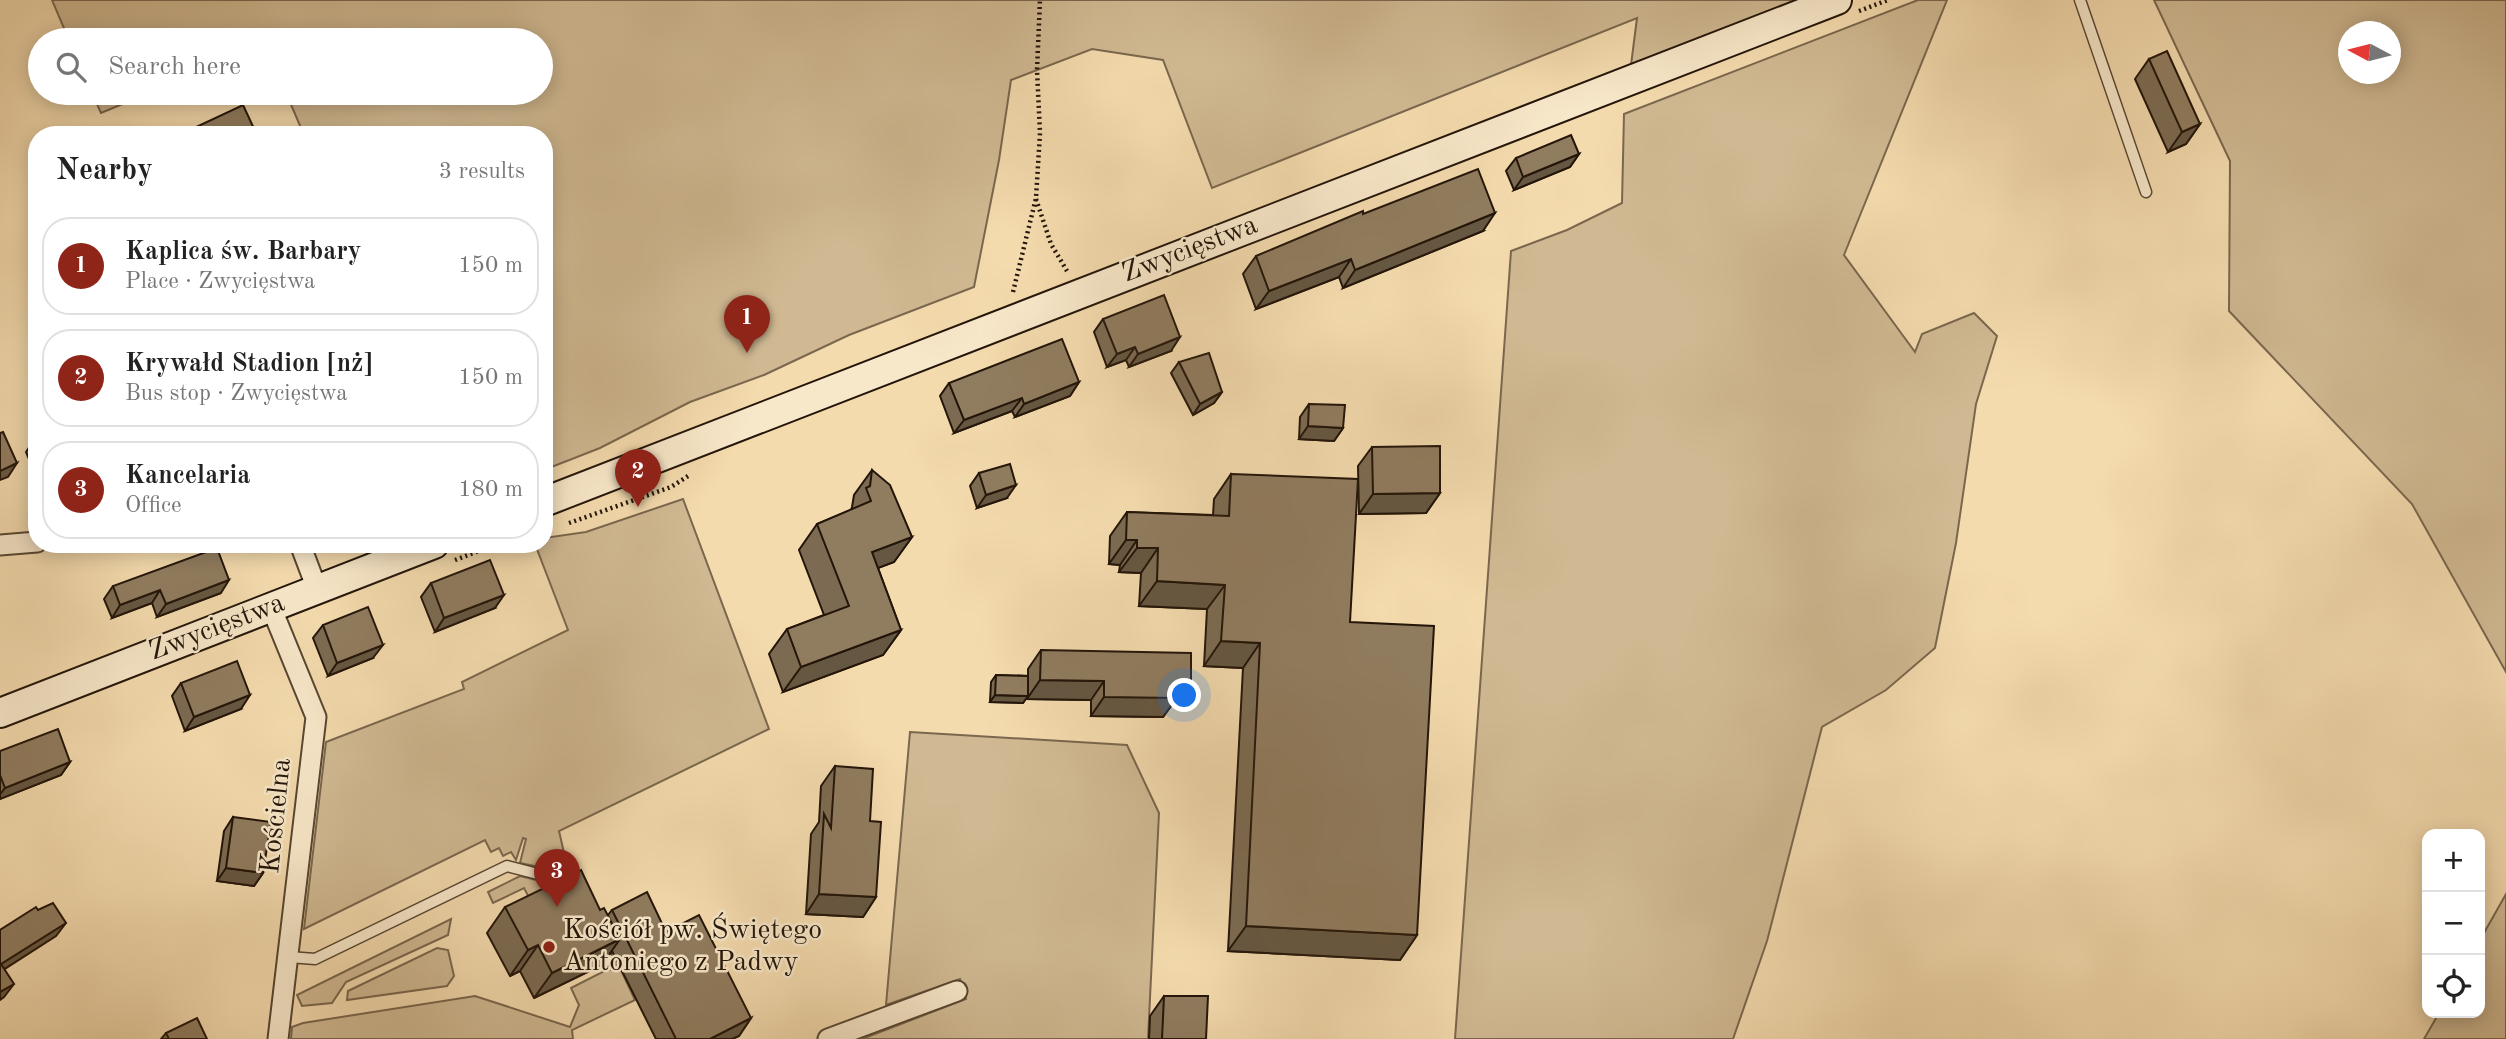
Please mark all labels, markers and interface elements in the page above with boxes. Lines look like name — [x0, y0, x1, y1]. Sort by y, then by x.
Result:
north arrow — [2338, 21, 2401, 84]
search box — [28, 28, 553, 105]
icon: search — [52, 48, 90, 86]
text: Search here — [108, 54, 241, 80]
text: Nearby — [56, 156, 153, 186]
text: 3 results — [439, 160, 525, 183]
street label: Zwycięstwa — [1118, 211, 1262, 289]
text: Kaplica św. Barbary — [125, 239, 361, 265]
text: 1 — [74, 254, 88, 277]
text: 150 m — [458, 254, 523, 277]
text: Place · Zwycięstwa — [125, 270, 315, 293]
pin: 1 — [724, 295, 770, 353]
text: Krywałd Stadion [nż] — [125, 351, 373, 377]
text: 2 — [74, 366, 88, 389]
text: 150 m — [458, 366, 523, 389]
text: Bus stop · Zwycięstwa — [125, 382, 348, 405]
pin: 2 — [615, 449, 661, 507]
text: Kancelaria — [125, 463, 251, 489]
text: 3 — [74, 478, 88, 501]
text: 180 m — [458, 478, 523, 501]
text: Office — [125, 494, 182, 517]
street label: Zwycięstwa — [145, 589, 289, 667]
your location — [1167, 678, 1201, 712]
street label: Kościelna — [257, 757, 297, 875]
map controls — [2422, 829, 2485, 1018]
button: + — [2422, 829, 2485, 892]
pin: 3 — [534, 849, 580, 907]
button: − — [2422, 892, 2485, 955]
place label: Kościół pw. Świętego Antoniego z Padwy — [563, 912, 822, 977]
marker: Kościół pw. Świętego Antoniego z Padwy — [541, 939, 557, 955]
button: locate — [2422, 955, 2485, 1018]

